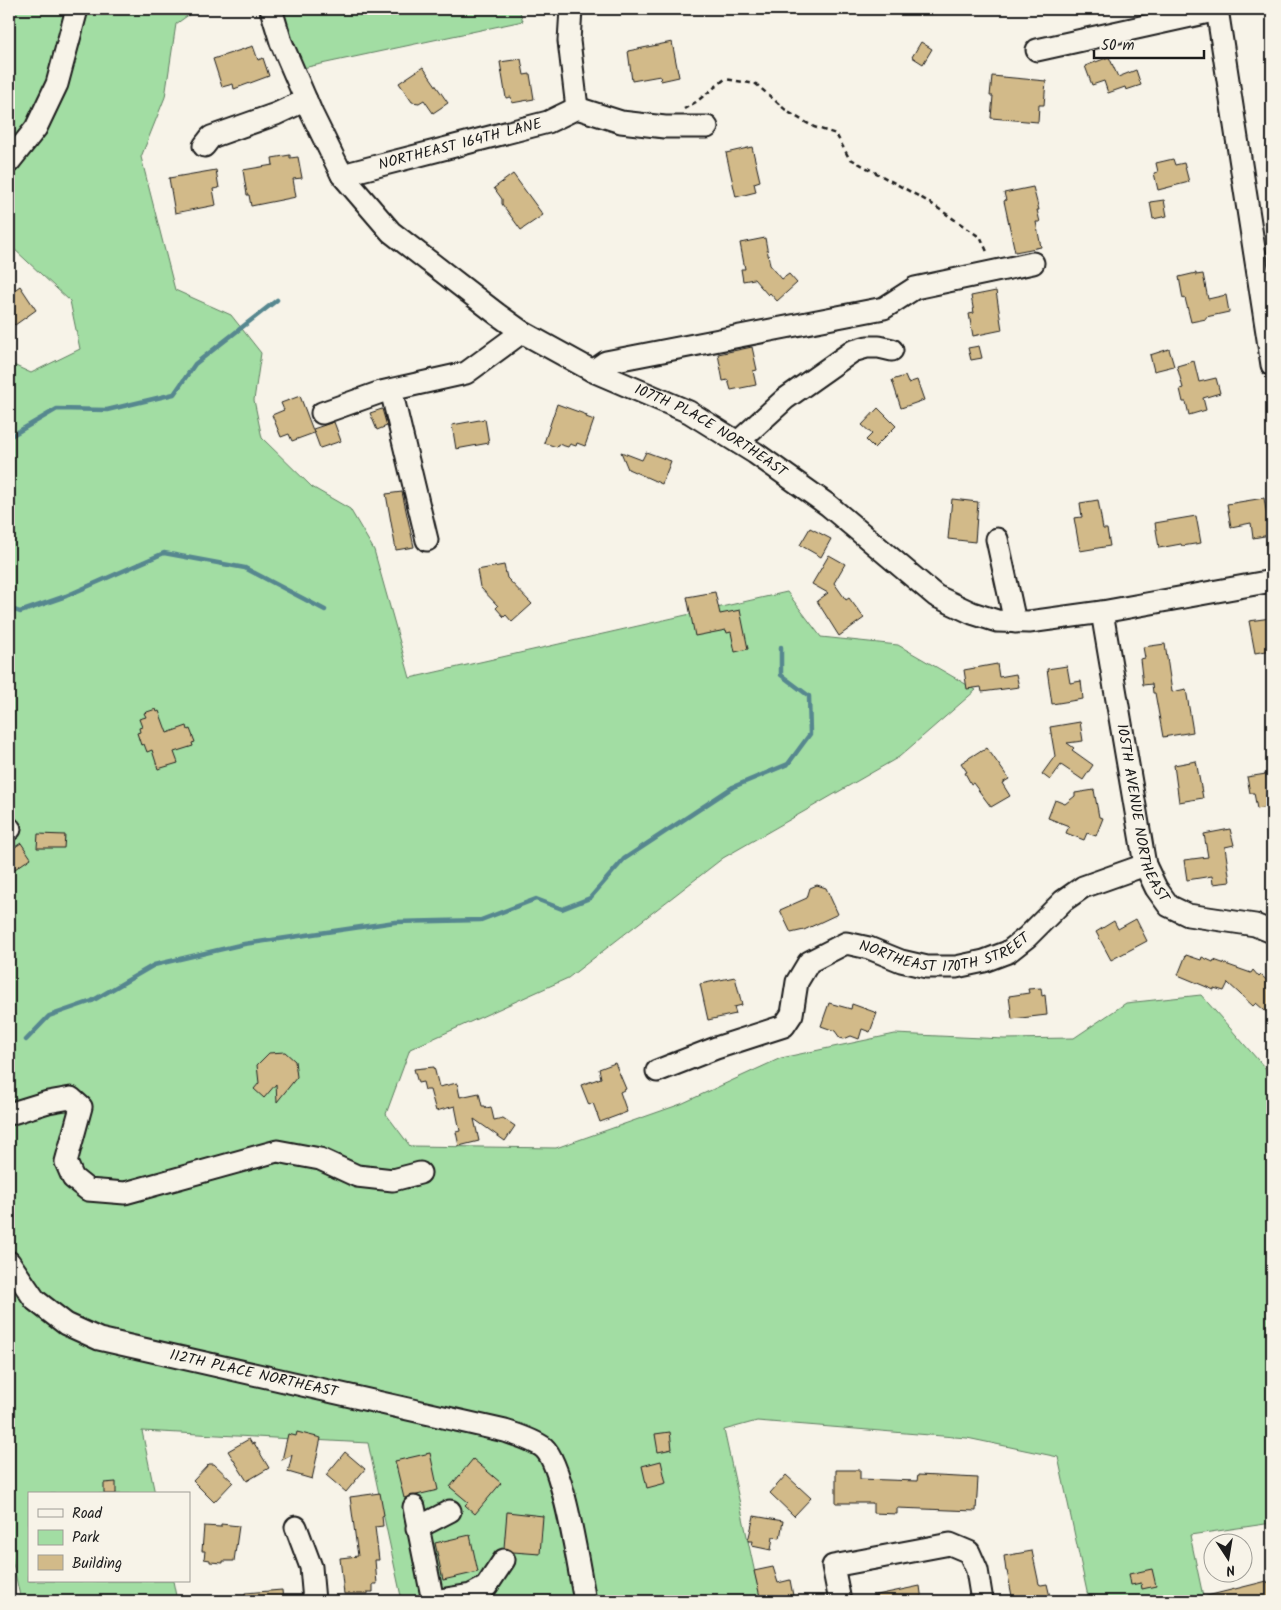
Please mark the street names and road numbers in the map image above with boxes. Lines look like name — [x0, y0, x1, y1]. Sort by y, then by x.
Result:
street label: NORTHEAST 164TH LANE — [376, 112, 546, 177]
street label: 107TH PLACE NORTHEAST — [630, 378, 793, 485]
street label: 105TH AVENUE NORTHEAST — [1109, 722, 1176, 910]
street label: NORTHEAST 170TH STREET — [857, 926, 1037, 979]
street label: 112TH PLACE NORTHEAST — [167, 1343, 342, 1405]

